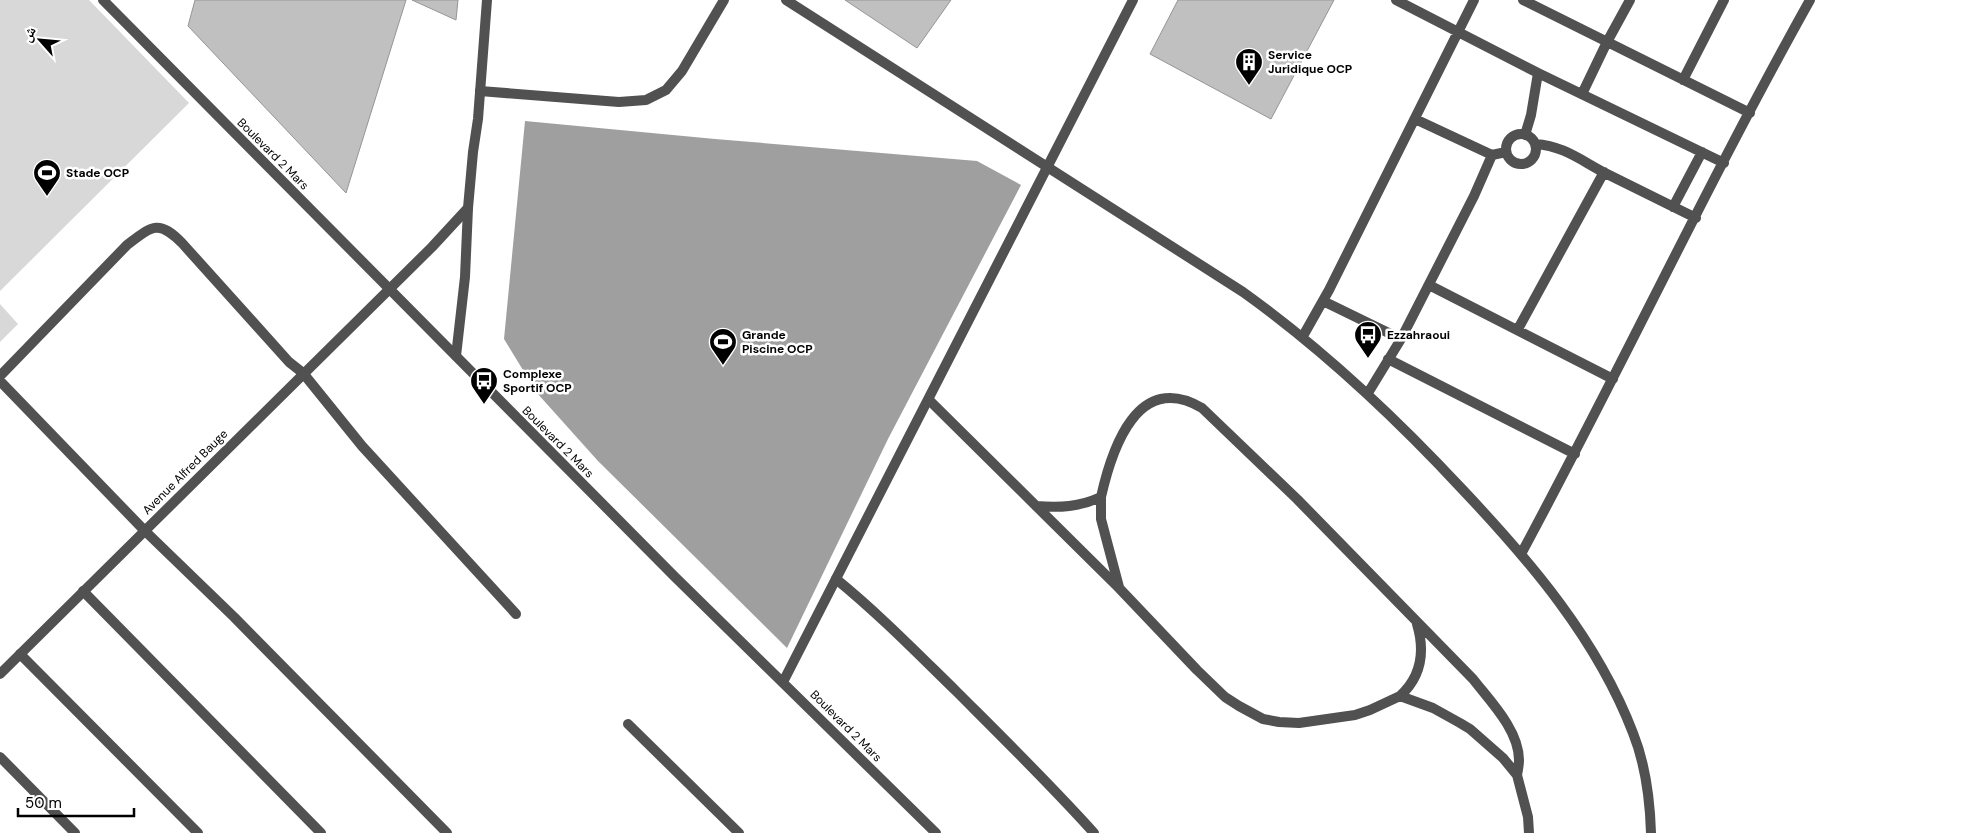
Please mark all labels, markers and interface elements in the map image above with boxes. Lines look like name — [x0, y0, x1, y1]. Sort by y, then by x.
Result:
north arrow — [15, 15, 65, 65]
text: ش — [17, 23, 40, 45]
building icon: Service Juridique OCP — [1234, 47, 1264, 86]
place label: Service Juridique OCP — [1268, 47, 1352, 77]
street label: Boulevard 2 Mars — [234, 115, 312, 193]
sports icon: Stade OCP — [32, 158, 62, 197]
place label: Stade OCP — [66, 165, 129, 181]
bus stop icon: Ezzahraoui — [1353, 320, 1383, 359]
sports icon: Grande Piscine OCP — [708, 327, 738, 366]
place label: Grande Piscine OCP — [742, 327, 813, 357]
place label: Ezzahraoui — [1387, 327, 1450, 343]
bus stop icon: Complexe Sportif OCP — [469, 366, 499, 405]
place label: Complexe Sportif OCP — [503, 366, 572, 396]
street label: Boulevard 2 Mars — [519, 403, 597, 481]
street label: Avenue Alfred Bauge — [139, 426, 231, 518]
street label: Boulevard 2 Mars — [807, 687, 885, 765]
scale bar — [18, 786, 134, 818]
text: 50 m — [25, 793, 62, 813]

